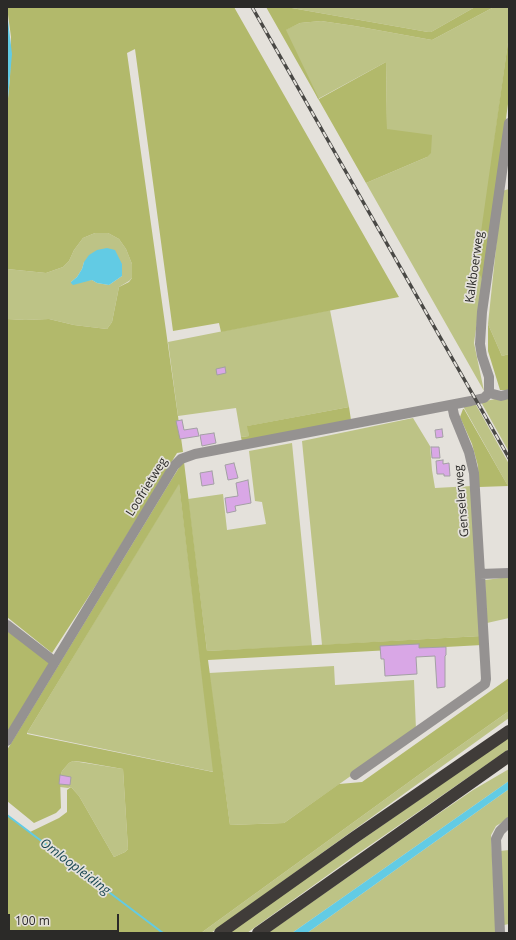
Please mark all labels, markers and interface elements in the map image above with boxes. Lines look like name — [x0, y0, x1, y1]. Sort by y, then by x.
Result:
street label: Kalkboerweg — [463, 230, 487, 304]
street label: Loofrietweg — [123, 455, 171, 519]
street label: Genselerweg — [452, 464, 472, 538]
water label: Omloopleiding — [37, 835, 113, 899]
scale bar — [10, 906, 121, 932]
text: 100 m — [15, 912, 50, 929]

